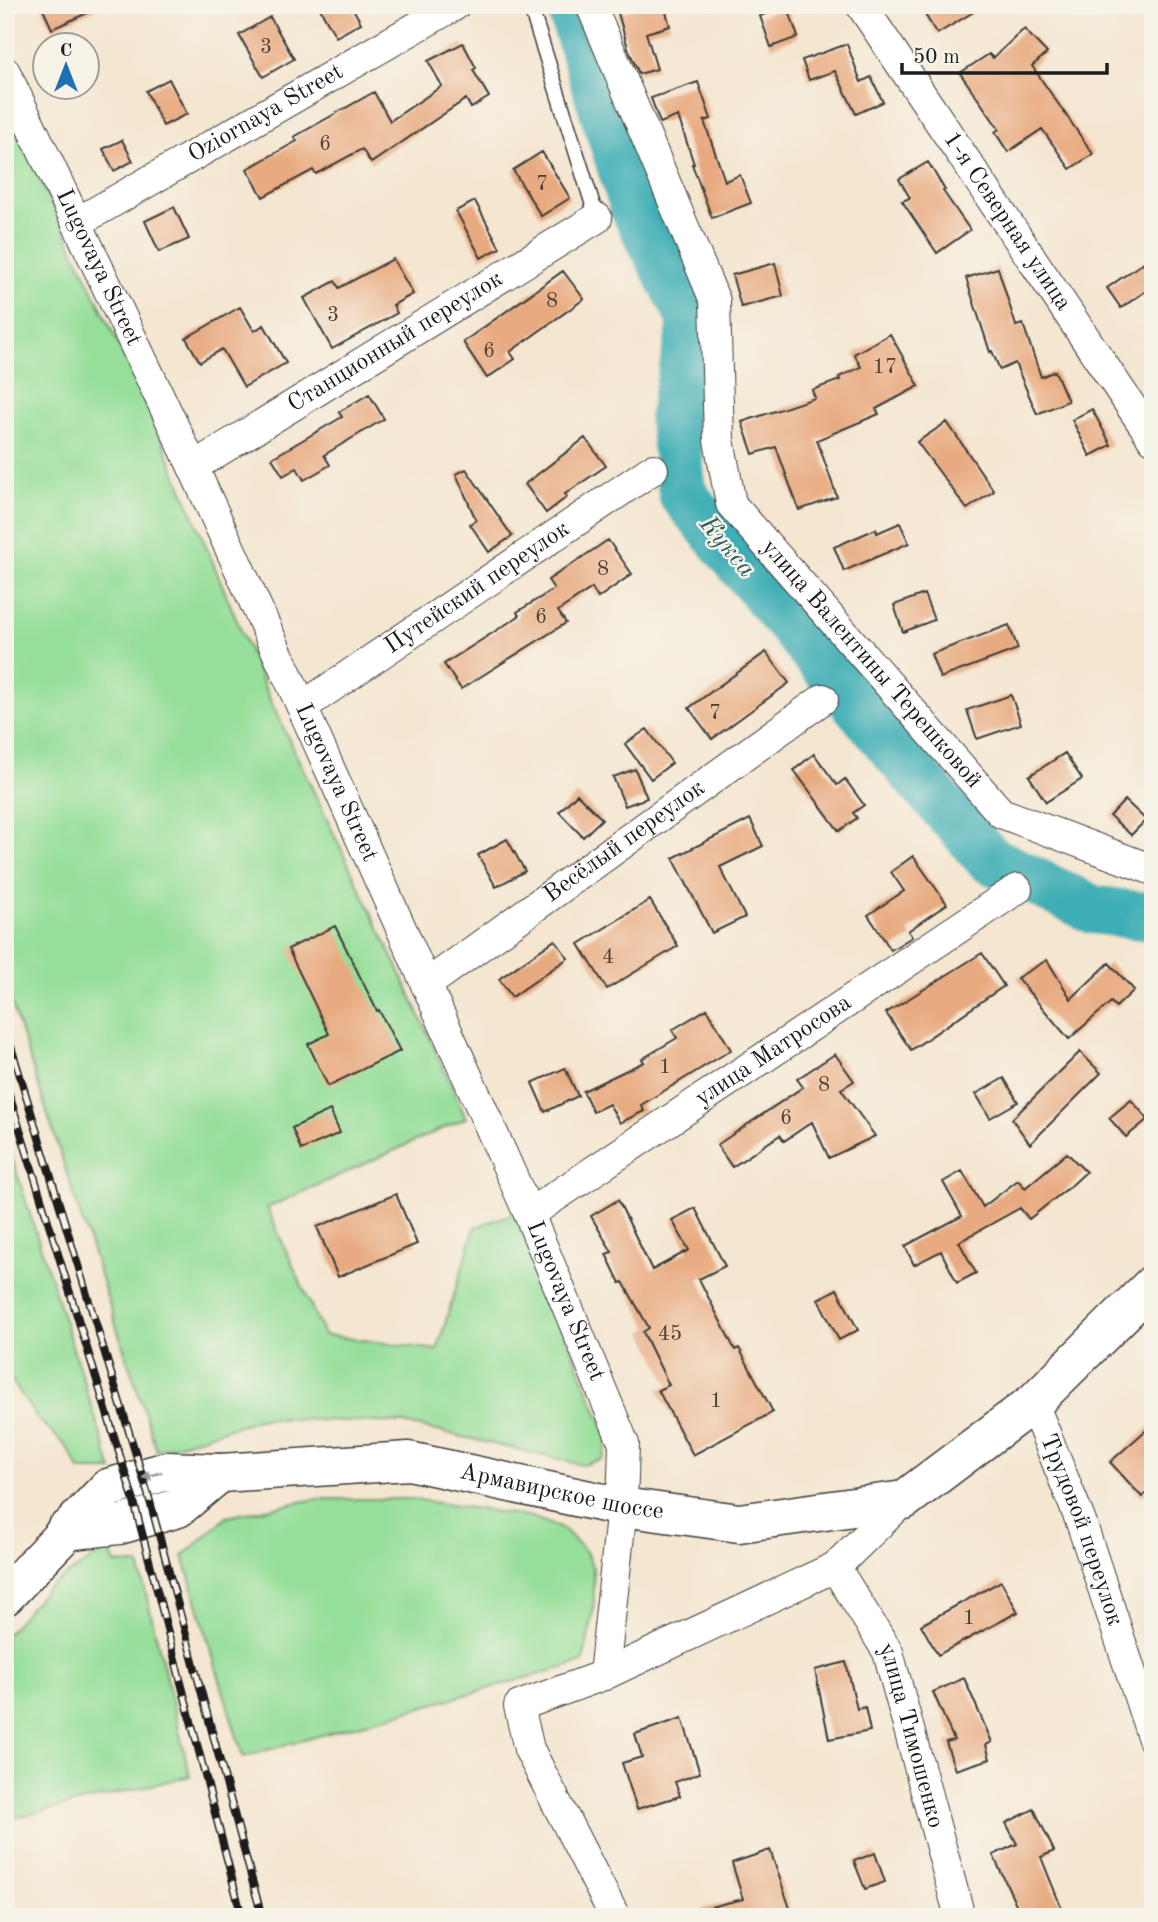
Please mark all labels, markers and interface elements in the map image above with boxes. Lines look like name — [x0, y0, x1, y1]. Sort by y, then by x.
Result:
north arrow — [32, 32, 102, 102]
scale bar — [902, 32, 1107, 76]
house number: 3 — [260, 37, 272, 58]
text: С — [60, 42, 72, 61]
text: 50 m — [913, 47, 960, 68]
street label: Oziornaya Street — [185, 60, 348, 168]
street label: 1-я Северная улица — [938, 128, 1075, 315]
house number: 6 — [319, 134, 331, 155]
house number: 7 — [536, 174, 548, 195]
street label: Lugovaya Street — [51, 186, 146, 350]
street label: Станционный переулок — [284, 267, 507, 417]
house number: 8 — [546, 291, 558, 312]
house number: 3 — [327, 305, 339, 326]
house number: 6 — [483, 341, 495, 362]
house number: 17 — [873, 357, 897, 378]
water label: Кукса — [694, 511, 760, 583]
street label: Путейский переулок — [381, 517, 574, 659]
street label: улица Валентины Терешковой — [756, 535, 986, 793]
house number: 8 — [597, 559, 609, 580]
house number: 6 — [535, 607, 547, 628]
street label: Lugovaya Street — [290, 700, 382, 865]
house number: 7 — [709, 703, 721, 724]
street label: Весёлый переулок — [540, 776, 710, 908]
house number: 4 — [602, 947, 614, 968]
street label: улица Матросова — [691, 991, 856, 1111]
house number: 1 — [659, 1057, 671, 1078]
house number: 8 — [818, 1075, 830, 1096]
house number: 6 — [780, 1108, 792, 1129]
street label: Lugovaya Street — [521, 1218, 609, 1385]
house number: 45 — [658, 1324, 682, 1345]
house number: 1 — [710, 1391, 722, 1412]
street label: Трудовой переулок — [1035, 1431, 1127, 1629]
street label: Армавирское шоссе — [457, 1460, 665, 1525]
one-way arrow — [141, 1471, 162, 1481]
house number: 1 — [963, 1608, 975, 1629]
street label: улица Тимошенко — [873, 1639, 947, 1831]

